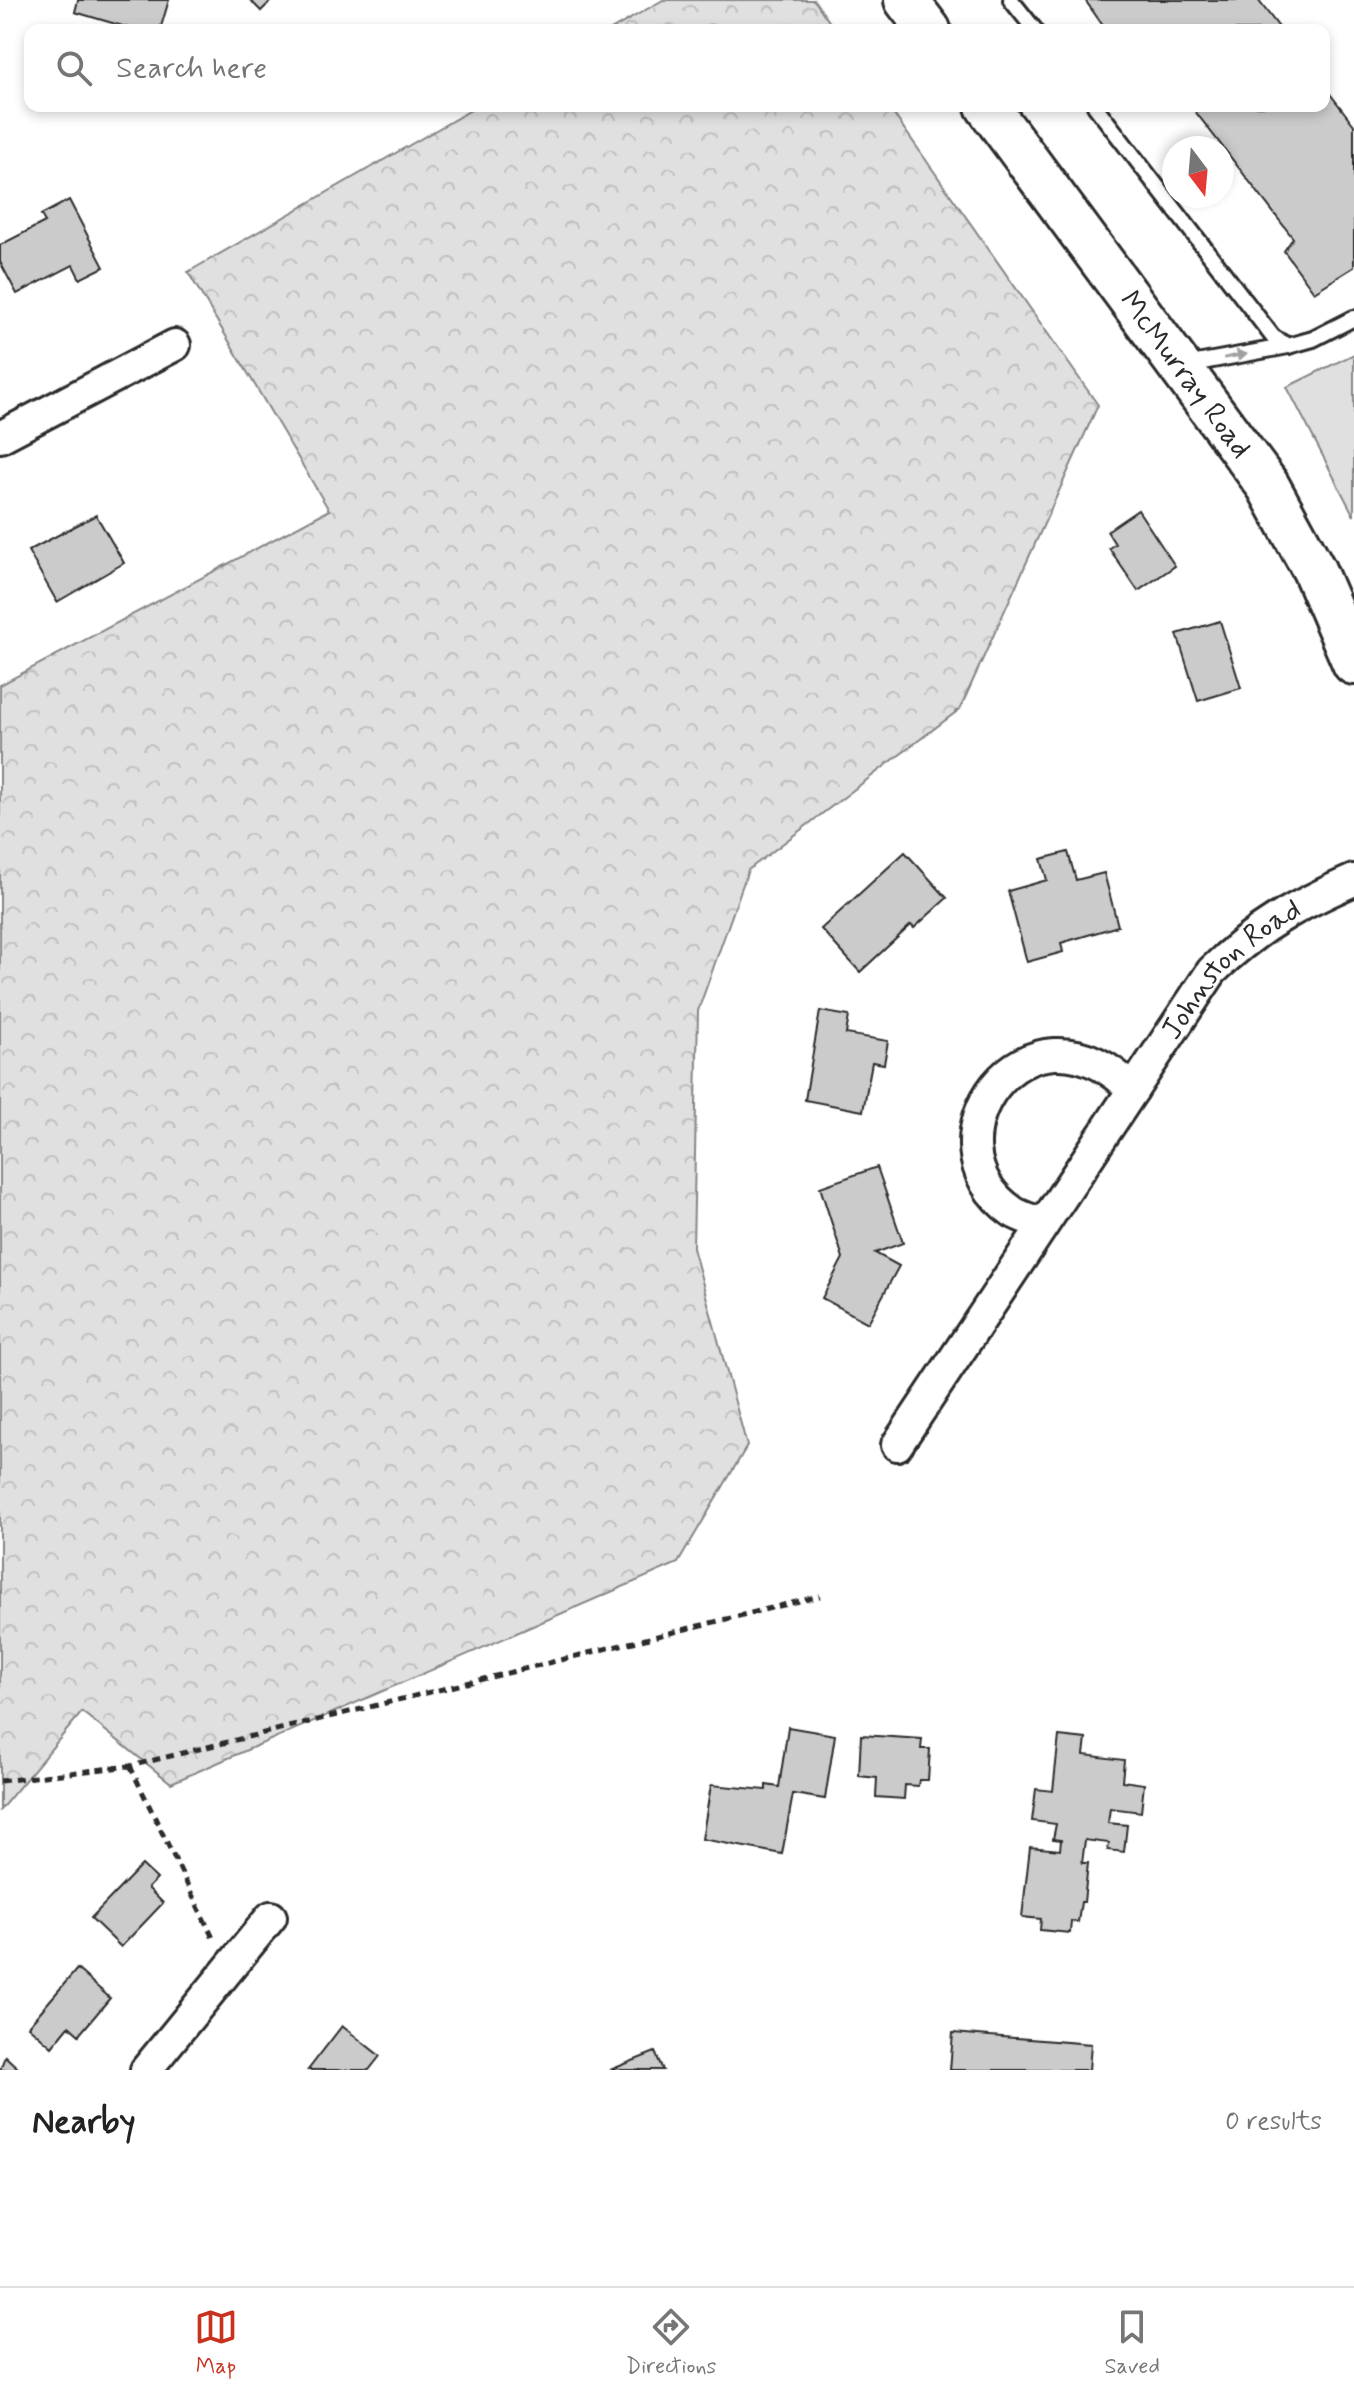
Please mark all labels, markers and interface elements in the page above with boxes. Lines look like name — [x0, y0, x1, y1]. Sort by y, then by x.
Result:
search box — [24, 24, 1330, 112]
icon: search — [52, 46, 96, 90]
text: Search here — [116, 49, 267, 88]
north arrow — [1162, 136, 1234, 208]
street label: McMurray Road — [1111, 283, 1260, 466]
one-way arrow — [1222, 349, 1247, 362]
street label: Johnston Road — [1152, 890, 1308, 1047]
text: Nearby — [32, 2100, 136, 2145]
text: 0 results — [1225, 2105, 1322, 2139]
tab: Map — [194, 2305, 238, 2381]
tab: Directions — [626, 2305, 716, 2381]
tab: Saved — [1104, 2305, 1160, 2381]

